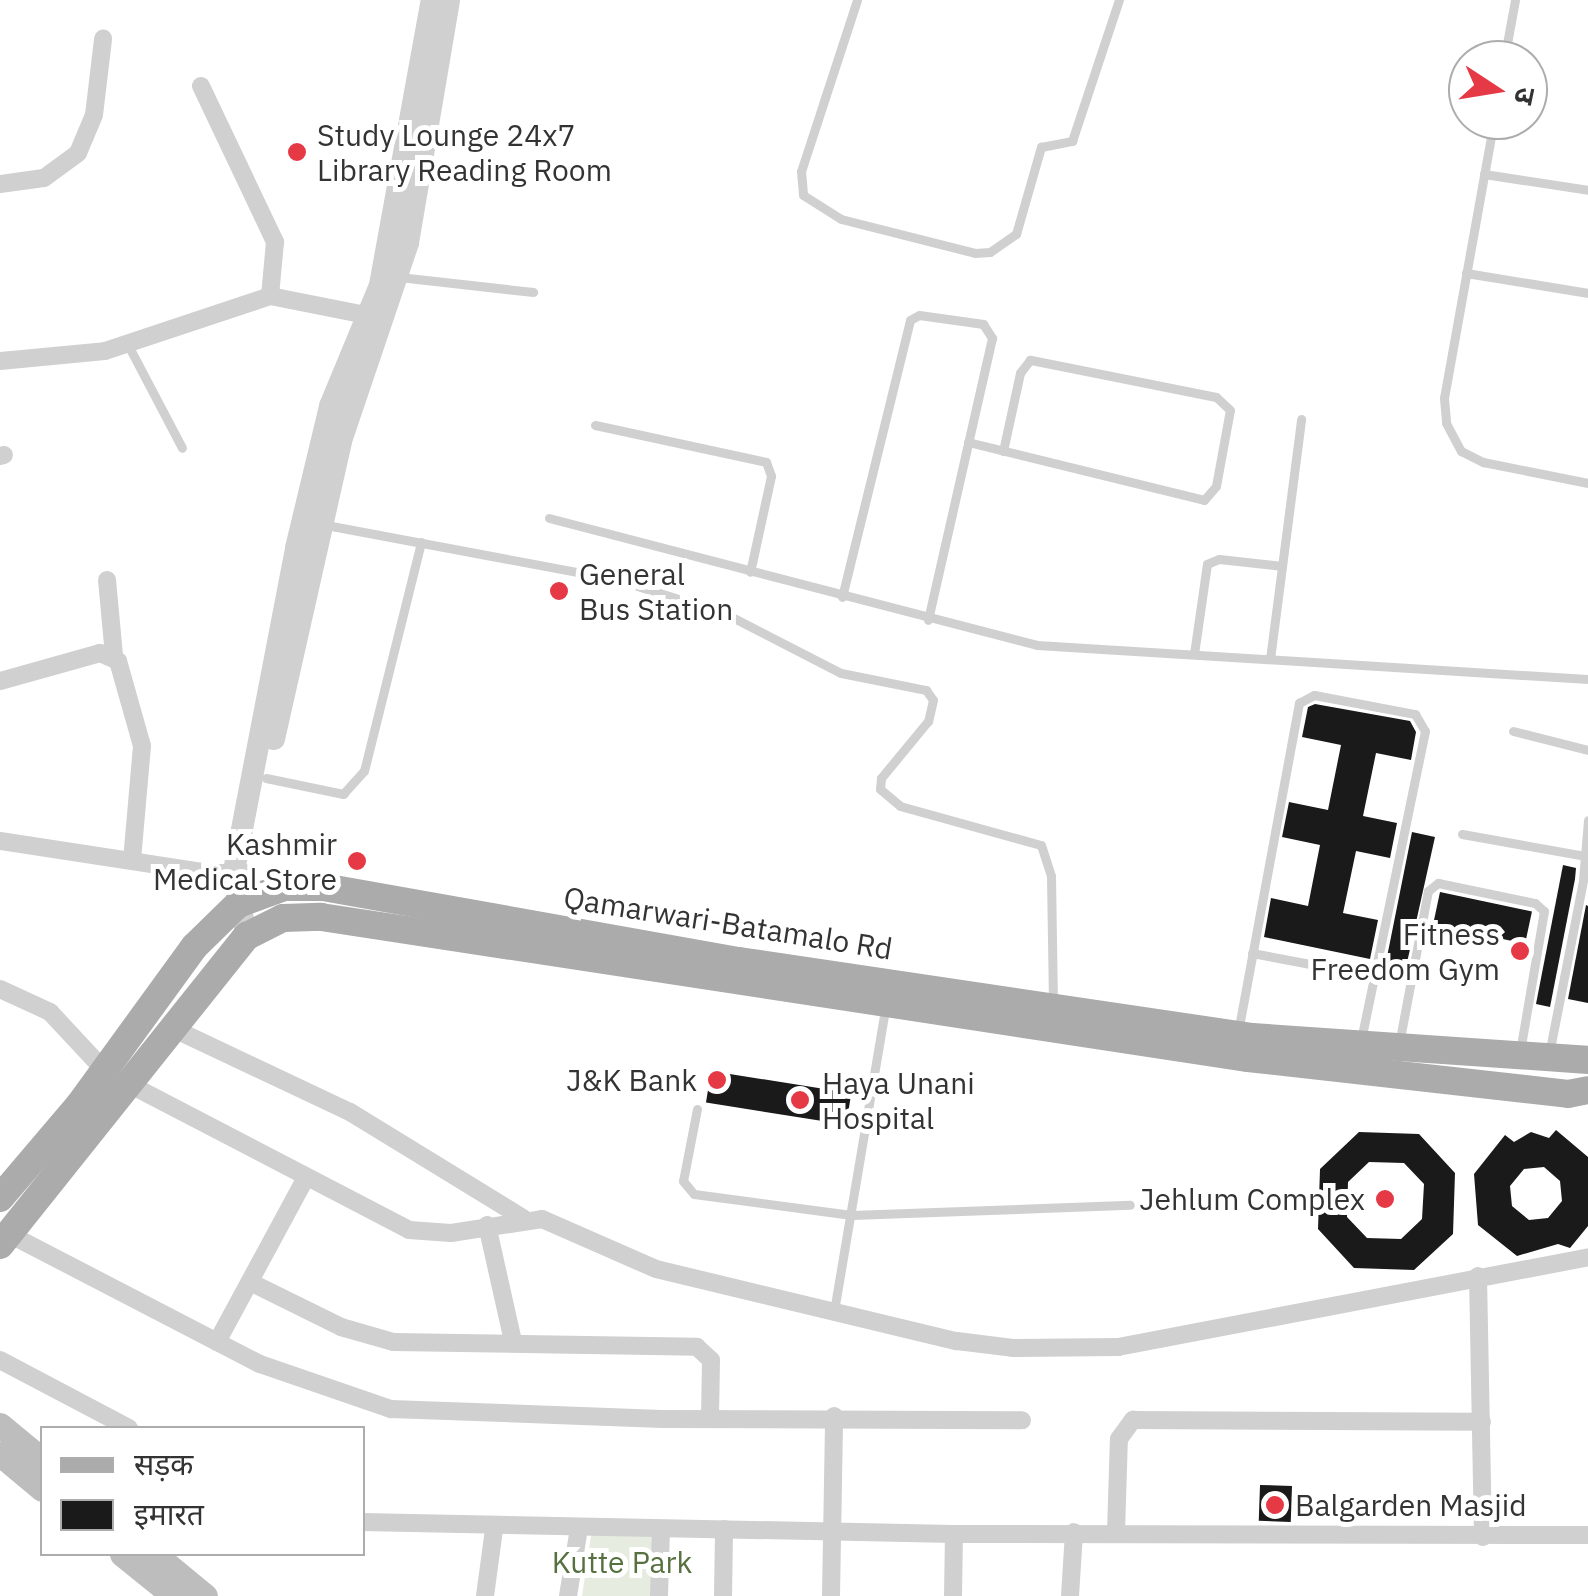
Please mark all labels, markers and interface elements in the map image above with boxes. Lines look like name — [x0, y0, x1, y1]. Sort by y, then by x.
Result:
north arrow — [1448, 40, 1548, 140]
text: उ — [1506, 84, 1546, 108]
place label: Study Lounge 24x7 Library Reading Room — [317, 117, 612, 188]
marker: Study Lounge 24x7 Library Reading Room — [286, 141, 308, 163]
place label: General Bus Station — [579, 556, 733, 626]
marker: General Bus Station — [548, 580, 570, 602]
place label: Kashmir Medical Store — [153, 826, 337, 896]
marker: Kashmir Medical Store — [346, 850, 368, 872]
street label: Qamarwari-Batamalo Rd — [561, 879, 895, 967]
place label: Fitness Freedom Gym — [1311, 916, 1500, 986]
marker: Fitness Freedom Gym — [1509, 940, 1531, 962]
place label: J&K Bank — [566, 1062, 697, 1098]
place label: Haya Unani Hospital — [822, 1065, 975, 1136]
marker: J&K Bank — [706, 1069, 728, 1091]
marker: Haya Unani Hospital — [787, 1087, 813, 1113]
place label: Jehlum Complex — [1139, 1181, 1365, 1217]
marker: Jehlum Complex — [1374, 1188, 1396, 1210]
legend — [40, 1426, 365, 1556]
text: सड़क — [134, 1444, 193, 1483]
place label: Balgarden Masjid — [1295, 1487, 1527, 1523]
text: इमारत — [134, 1494, 204, 1533]
marker: Balgarden Masjid — [1264, 1494, 1286, 1516]
park label: Kutte Park — [552, 1544, 692, 1580]

